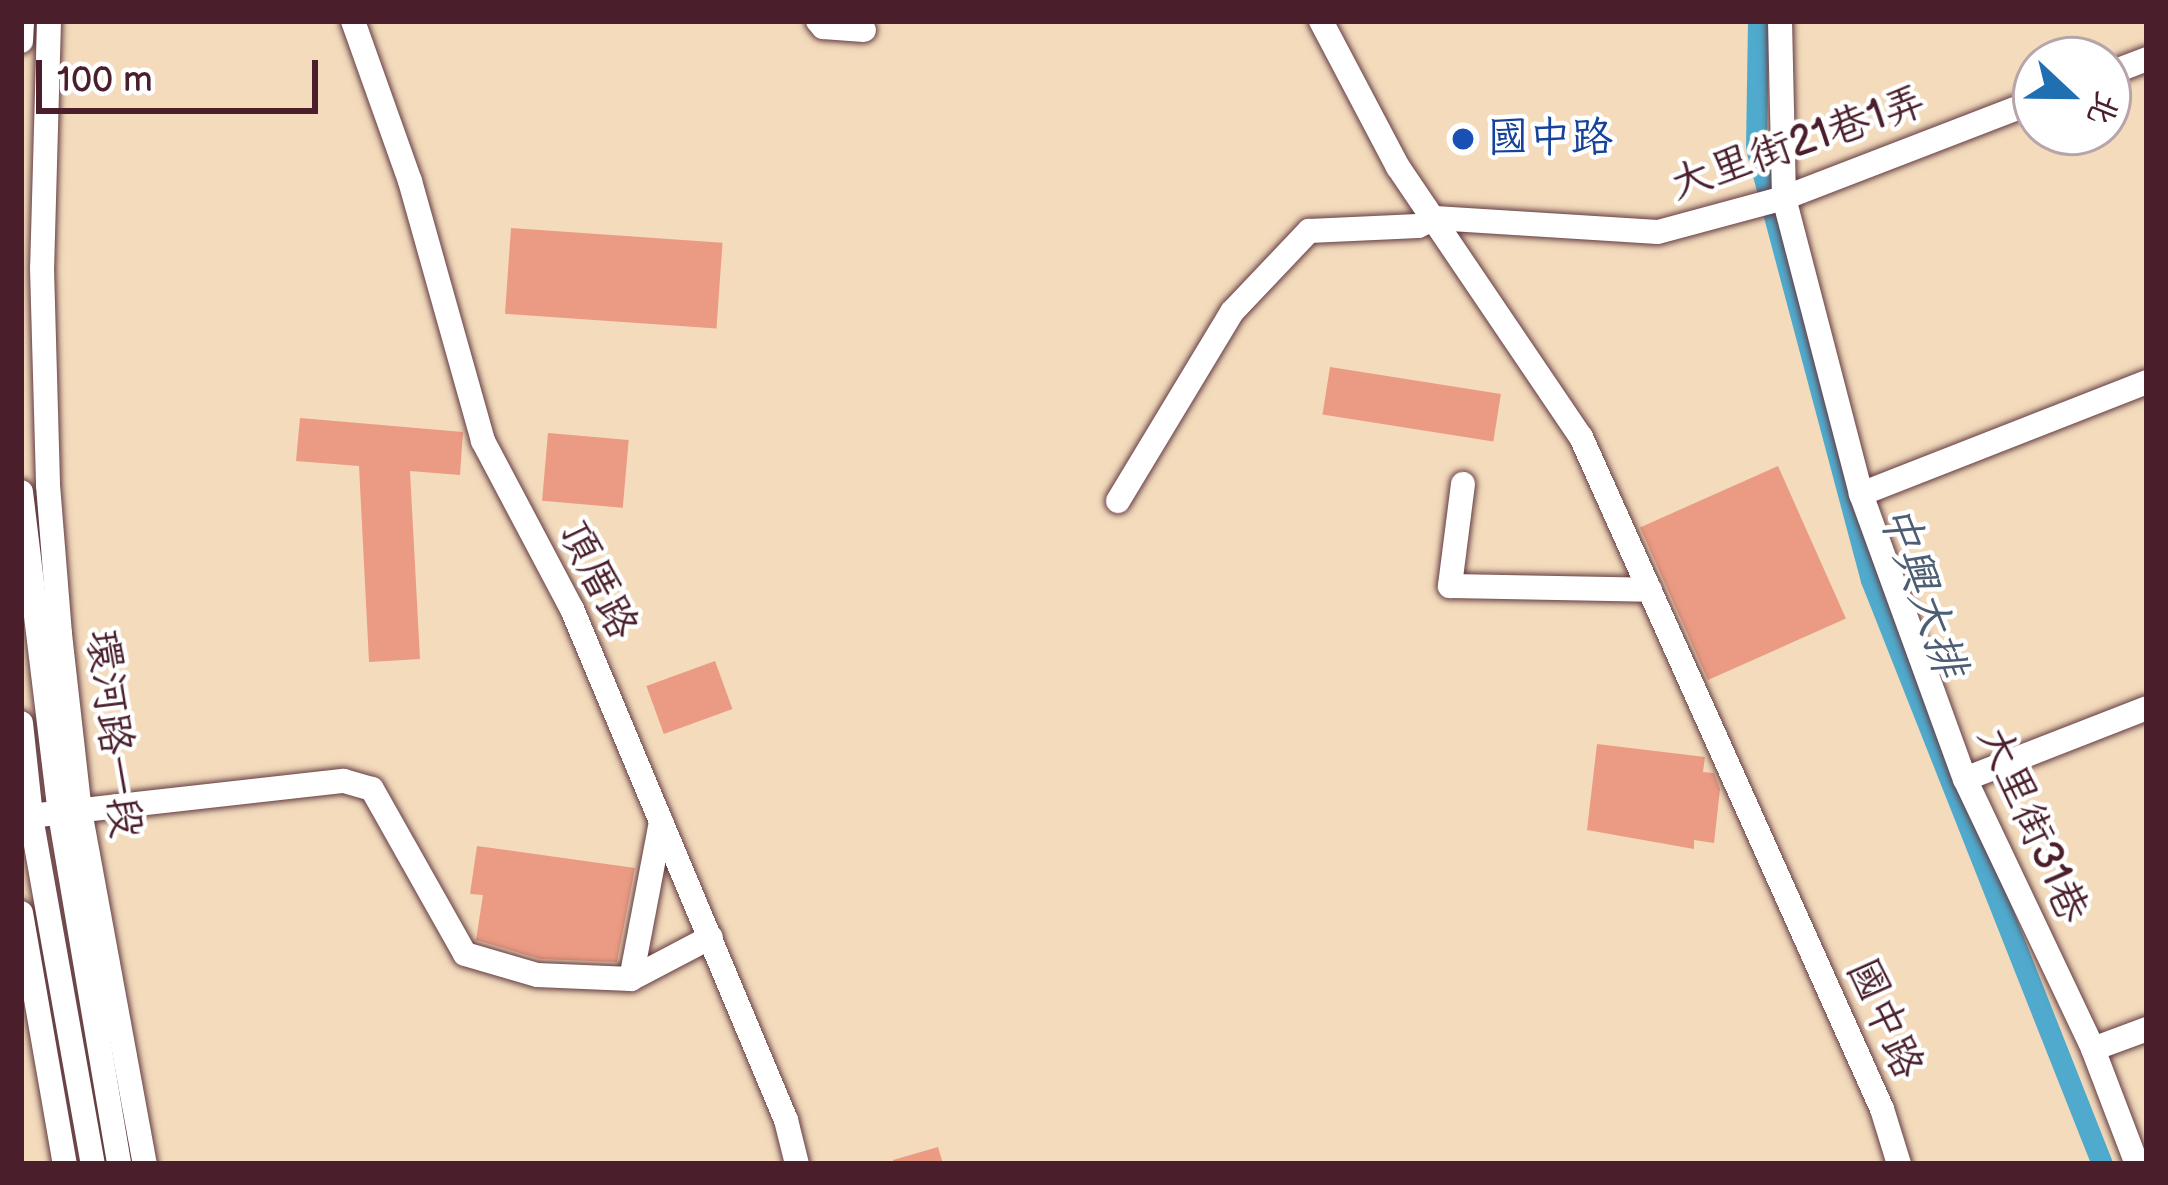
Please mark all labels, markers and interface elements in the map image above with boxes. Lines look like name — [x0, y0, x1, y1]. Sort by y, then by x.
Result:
scale bar — [42, 36, 324, 110]
north arrow — [2012, 36, 2132, 156]
text: 100 m — [57, 59, 153, 102]
street label: 大里街21巷1弄 — [1664, 77, 1932, 211]
text: 北 — [2078, 86, 2127, 131]
place label: 國中路 — [1487, 114, 1613, 164]
marker: 國中路 — [1450, 126, 1476, 152]
water label: 中興大排 — [1867, 497, 1977, 685]
street label: 頂厝路 — [547, 512, 647, 648]
street label: 環河路一段 — [75, 627, 151, 841]
street label: 大里街31巷 — [1966, 719, 2098, 931]
street label: 國中路 — [1835, 951, 1933, 1087]

